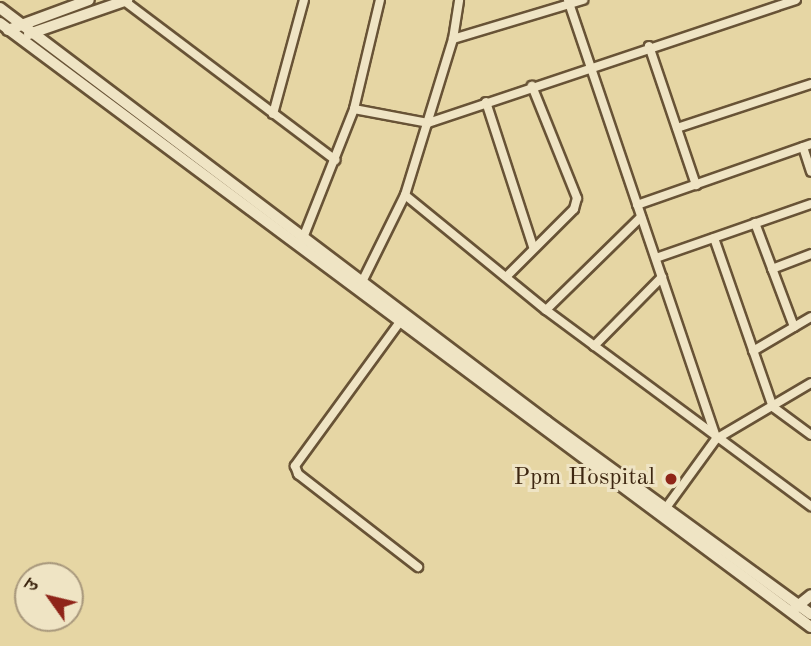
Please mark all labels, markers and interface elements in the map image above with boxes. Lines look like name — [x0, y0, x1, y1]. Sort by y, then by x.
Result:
place label: Ppm Hospital — [514, 465, 655, 493]
marker: Ppm Hospital — [661, 469, 681, 489]
north arrow — [14, 562, 84, 632]
text: उ — [22, 577, 43, 595]

